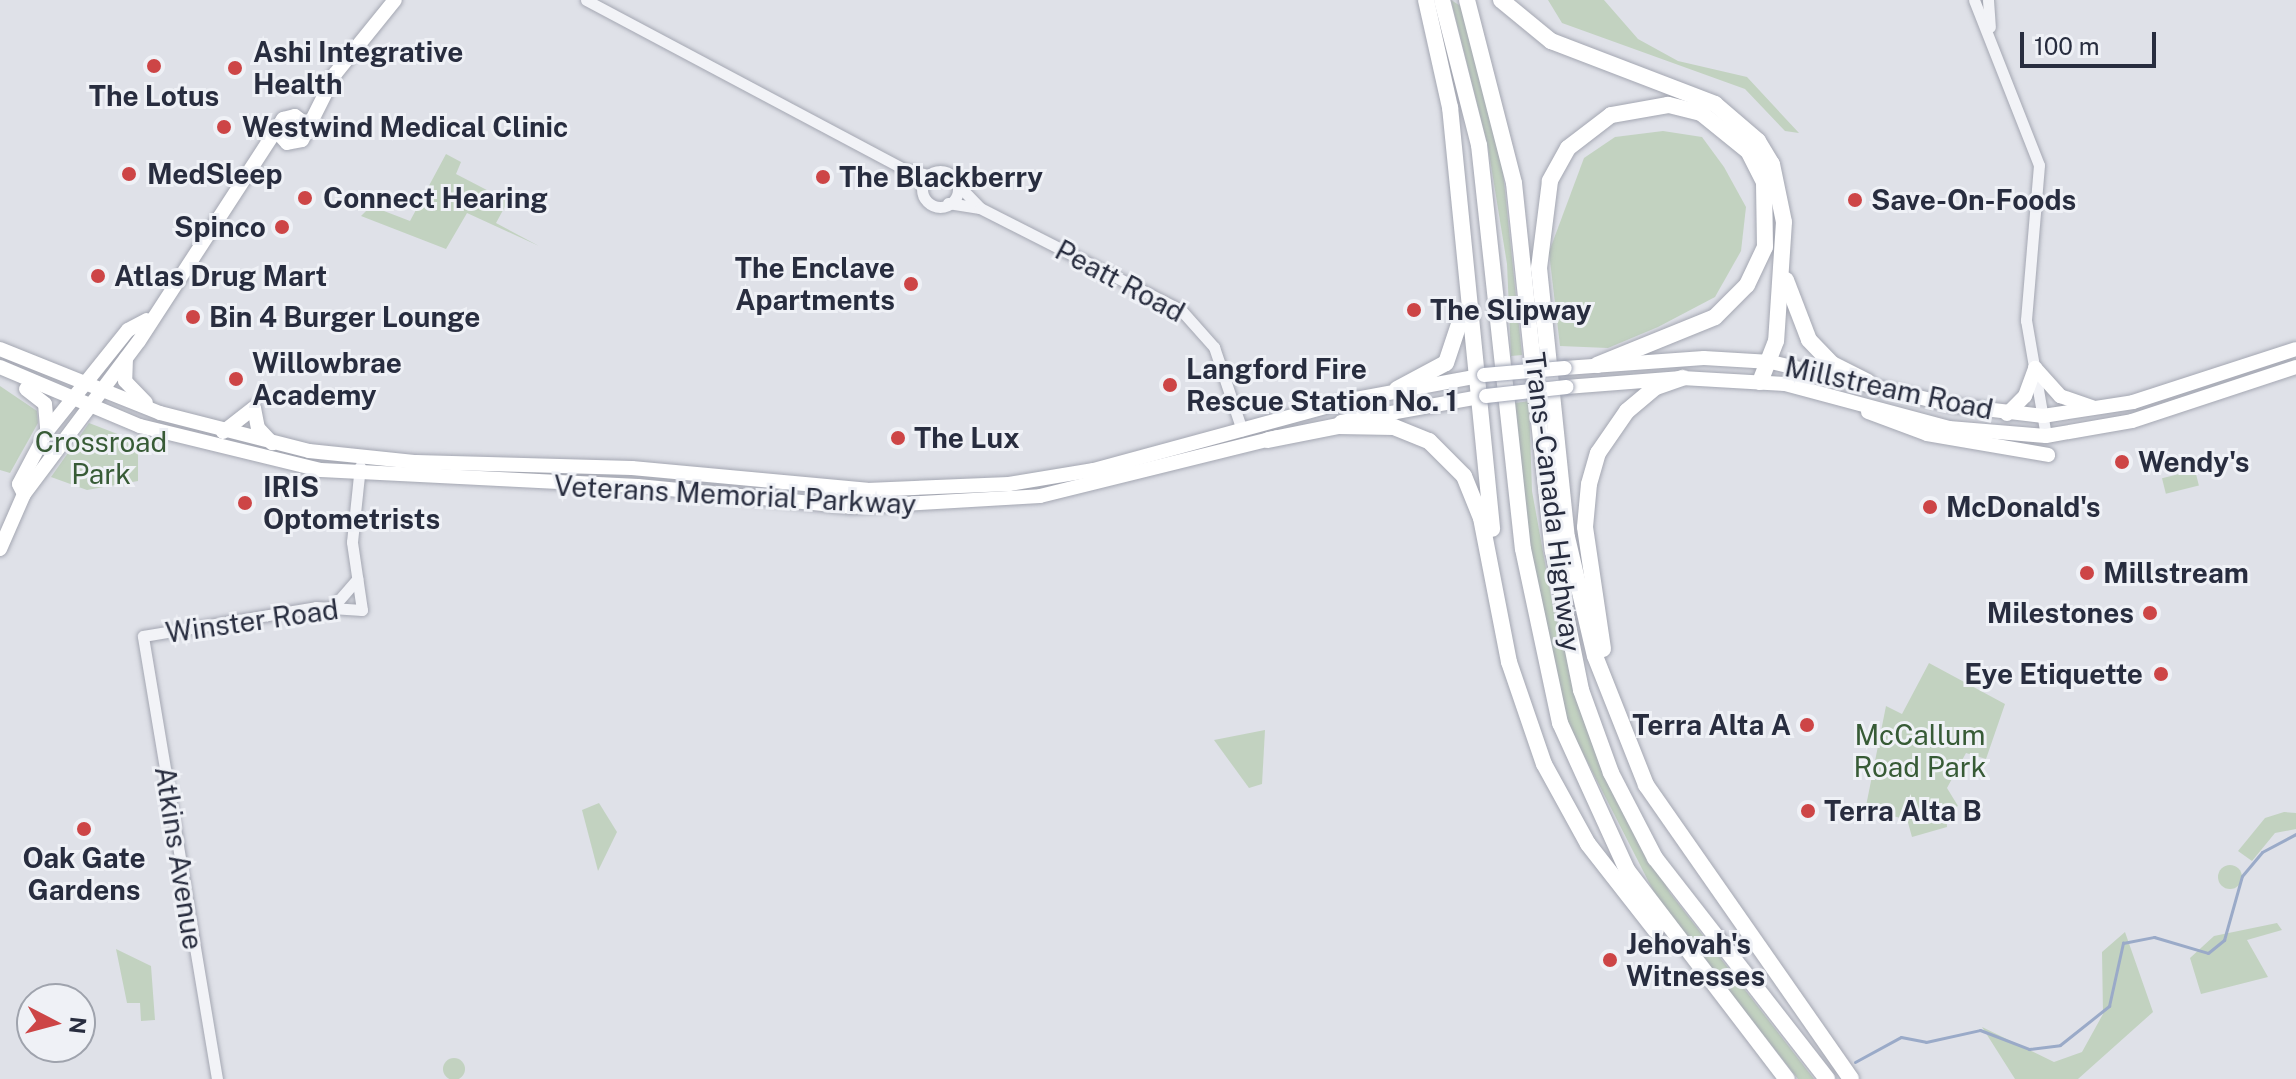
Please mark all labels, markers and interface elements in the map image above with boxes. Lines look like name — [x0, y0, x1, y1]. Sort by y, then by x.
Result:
scale bar — [2024, 16, 2160, 66]
text: 100 m — [2034, 32, 2100, 60]
place label: Ashi Integrative Health — [253, 35, 464, 101]
marker: The Lotus — [145, 57, 163, 75]
marker: Ashi Integrative Health — [224, 57, 246, 79]
place label: The Lotus — [89, 79, 219, 113]
place label: Westwind Medical Clinic — [242, 110, 568, 144]
marker: Westwind Medical Clinic — [213, 116, 235, 138]
place label: MedSleep — [147, 157, 283, 191]
place label: The Blackberry — [839, 160, 1043, 194]
marker: MedSleep — [118, 163, 140, 185]
marker: The Blackberry — [814, 168, 832, 186]
place label: Connect Hearing — [323, 181, 548, 215]
place label: Save-On-Foods — [1871, 183, 2076, 217]
marker: Connect Hearing — [294, 187, 316, 209]
marker: Save-On-Foods — [1846, 191, 1864, 209]
place label: Spinco — [174, 210, 266, 244]
marker: Spinco — [273, 218, 291, 236]
street label: Peatt Road — [1050, 233, 1190, 329]
place label: The Enclave Apartments — [735, 251, 895, 317]
place label: Atlas Drug Mart — [114, 259, 327, 293]
marker: Atlas Drug Mart — [89, 267, 107, 285]
marker: The Enclave Apartments — [902, 275, 920, 293]
place label: The Slipway — [1430, 293, 1592, 327]
place label: Bin 4 Burger Lounge — [209, 300, 480, 334]
marker: The Slipway — [1405, 301, 1423, 319]
marker: Bin 4 Burger Lounge — [184, 308, 202, 326]
place label: Willowbrae Academy — [252, 346, 402, 412]
street label: Trans-Canada Highway — [1518, 350, 1588, 654]
street label: Millstream Road — [1782, 350, 1996, 426]
place label: Langford Fire Rescue Station No. 1 — [1186, 352, 1458, 418]
marker: Willowbrae Academy — [227, 370, 245, 388]
marker: Langford Fire Rescue Station No. 1 — [1161, 376, 1179, 394]
place label: The Lux — [914, 421, 1020, 455]
park label: Crossroad Park — [35, 425, 167, 491]
marker: The Lux — [889, 429, 907, 447]
place label: Wendy's — [2138, 445, 2249, 479]
marker: Wendy's — [2113, 453, 2131, 471]
street label: Veterans Memorial Parkway — [553, 469, 917, 521]
place label: IRIS Optometrists — [263, 470, 440, 536]
place label: McDonald's — [1946, 490, 2100, 524]
marker: IRIS Optometrists — [234, 492, 256, 514]
marker: McDonald's — [1921, 498, 1939, 516]
place label: Millstream — [2103, 556, 2249, 590]
marker: Millstream — [2078, 564, 2096, 582]
street label: Winster Road — [163, 592, 341, 650]
place label: Milestones — [1987, 596, 2134, 630]
marker: Milestones — [2141, 604, 2159, 622]
place label: Eye Etiquette — [1964, 657, 2143, 691]
marker: Eye Etiquette — [2150, 663, 2172, 685]
place label: Terra Alta A — [1632, 708, 1791, 742]
marker: Terra Alta A — [1798, 716, 1816, 734]
park label: McCallum Road Park — [1854, 718, 1986, 784]
street label: Atkins Avenue — [148, 764, 210, 952]
place label: Terra Alta B — [1824, 794, 1982, 828]
marker: Terra Alta B — [1799, 802, 1817, 820]
marker: Oak Gate Gardens — [75, 820, 93, 838]
place label: Oak Gate Gardens — [22, 841, 146, 907]
place label: Jehovah's Witnesses — [1626, 927, 1765, 993]
marker: Jehovah's Witnesses — [1601, 951, 1619, 969]
north arrow — [16, 983, 96, 1063]
text: N — [64, 1015, 92, 1035]

